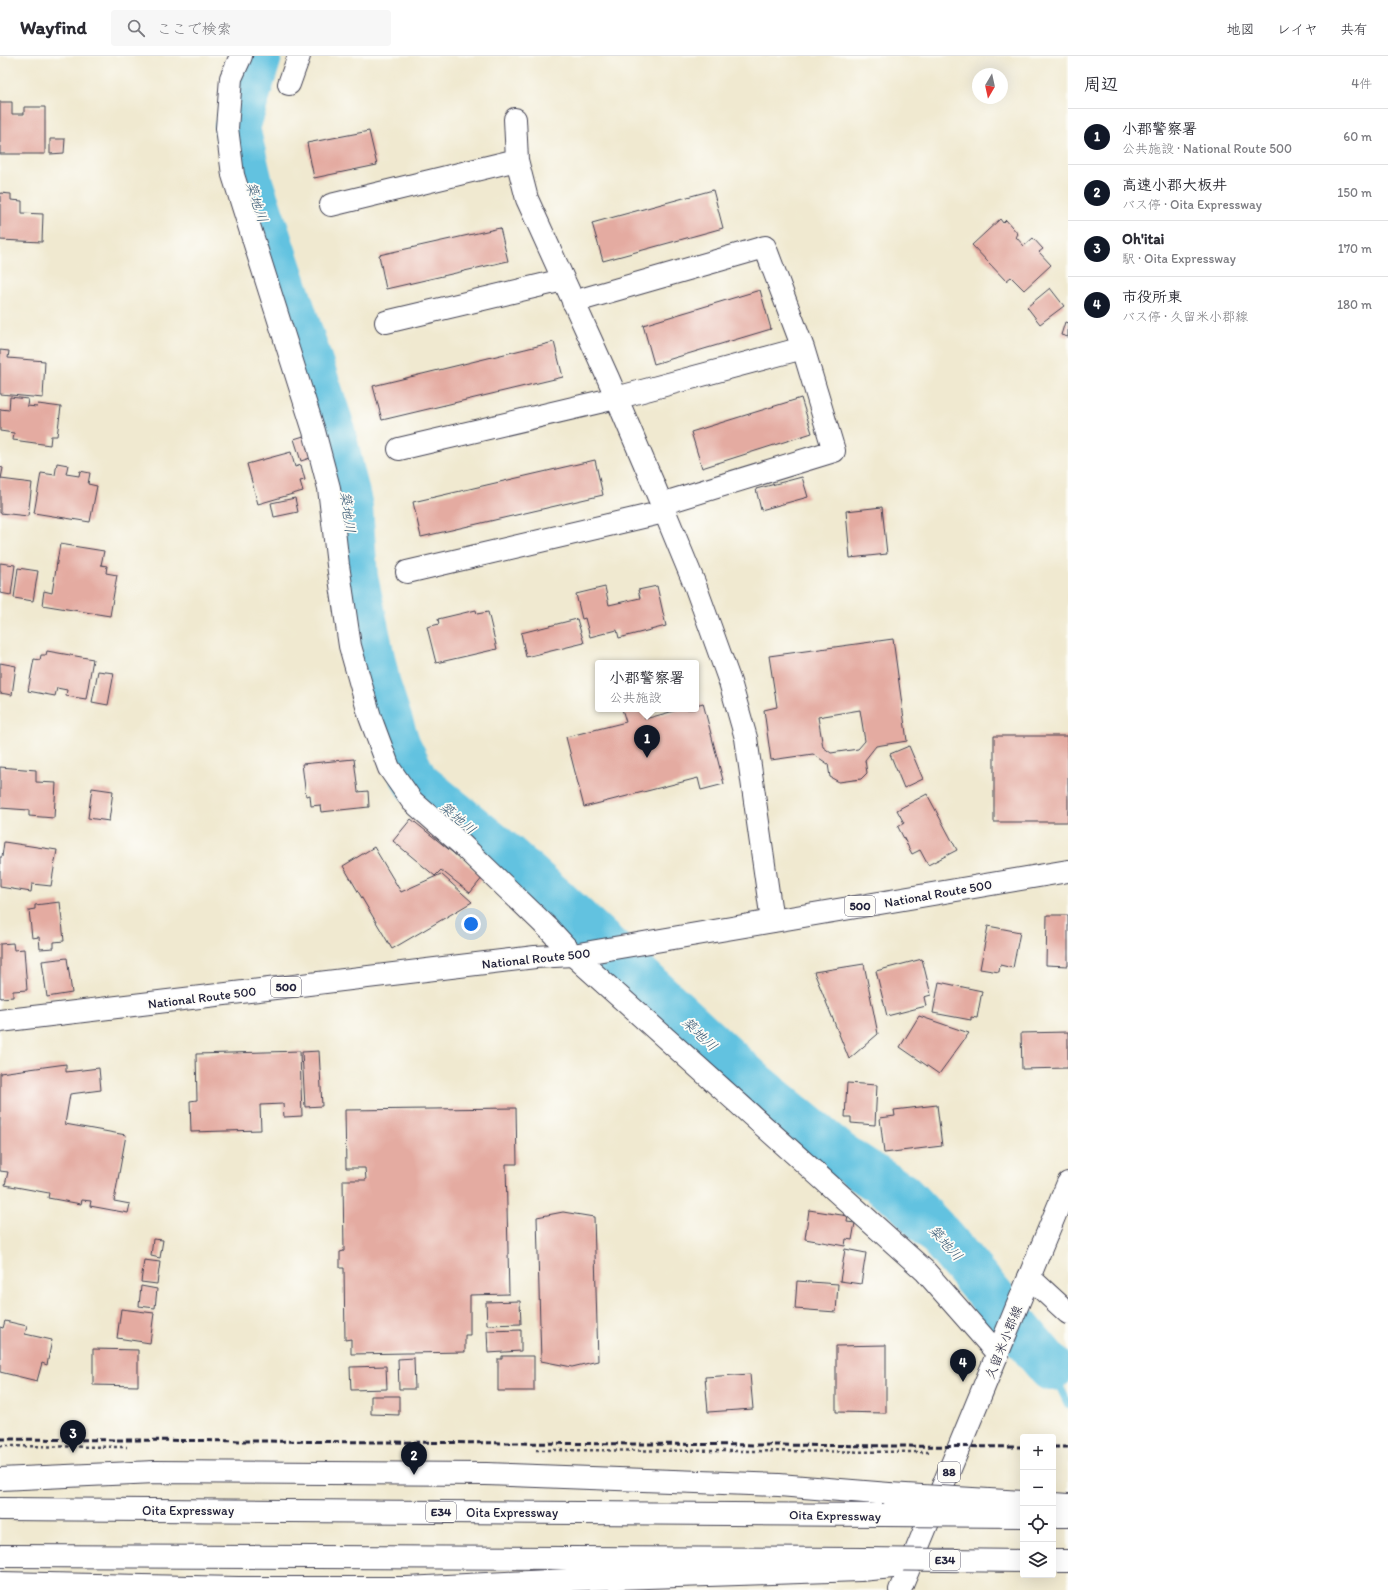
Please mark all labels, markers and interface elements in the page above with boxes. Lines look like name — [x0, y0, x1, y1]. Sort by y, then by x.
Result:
search box — [111, 10, 391, 46]
text: Wayfind — [20, 16, 87, 39]
icon: search — [125, 17, 147, 39]
text: ここで検索 — [157, 20, 232, 38]
text: 地図 — [1227, 21, 1255, 38]
text: レイヤ — [1277, 21, 1318, 38]
text: 共有 — [1340, 21, 1368, 38]
north arrow — [972, 68, 1008, 104]
text: 周辺 — [1084, 74, 1118, 94]
text: 4件 — [1351, 76, 1372, 91]
text: 小郡警察署 — [1122, 120, 1197, 138]
text: 1 — [1094, 129, 1100, 144]
text: 60 m — [1343, 129, 1372, 144]
text: 公共施設 · National Route 500 — [1122, 141, 1292, 156]
text: 高速小郡大板井 — [1122, 176, 1227, 194]
water label: 築地川 — [242, 180, 271, 225]
text: 2 — [1094, 185, 1100, 200]
text: 150 m — [1337, 185, 1372, 200]
text: バス停 · Oita Expressway — [1122, 197, 1262, 212]
text: Oh'itai — [1122, 230, 1164, 248]
text: 3 — [1093, 241, 1101, 256]
text: 170 m — [1338, 241, 1372, 256]
text: 駅 · Oita Expressway — [1122, 251, 1236, 266]
text: 市役所東 — [1122, 288, 1182, 306]
text: 4 — [1093, 297, 1101, 312]
text: 180 m — [1337, 297, 1372, 312]
text: バス停 · 久留米小郡線 — [1122, 309, 1248, 324]
water label: 築地川 — [336, 490, 359, 534]
popup — [595, 660, 699, 712]
text: 小郡警察署 — [609, 669, 685, 687]
text: 公共施設 — [609, 690, 662, 705]
pin: 1 — [634, 725, 660, 758]
water label: 築地川 — [436, 798, 479, 838]
street label: National Route 500 — [883, 877, 993, 910]
road number: 500 — [845, 896, 875, 916]
your location — [461, 914, 481, 934]
street label: National Route 500 — [481, 945, 591, 972]
road number: 500 — [271, 977, 301, 997]
street label: National Route 500 — [147, 983, 257, 1012]
water label: 築地川 — [679, 1014, 721, 1055]
water label: 築地川 — [925, 1222, 966, 1265]
street label: 久留米小郡線 — [982, 1302, 1025, 1381]
pin: 4 — [950, 1349, 976, 1382]
pin: 3 — [60, 1420, 86, 1453]
map controls — [1020, 1434, 1056, 1578]
button: + — [1020, 1434, 1056, 1470]
pin: 2 — [401, 1442, 427, 1475]
road number: 88 — [938, 1462, 960, 1482]
button: − — [1020, 1470, 1056, 1506]
road number: E34 — [426, 1502, 456, 1522]
street label: Oita Expressway — [142, 1503, 234, 1518]
street label: Oita Expressway — [466, 1505, 558, 1520]
button: locate — [1020, 1506, 1056, 1542]
street label: Oita Expressway — [789, 1507, 881, 1524]
button: layers — [1020, 1542, 1056, 1578]
road number: E34 — [930, 1550, 960, 1570]

